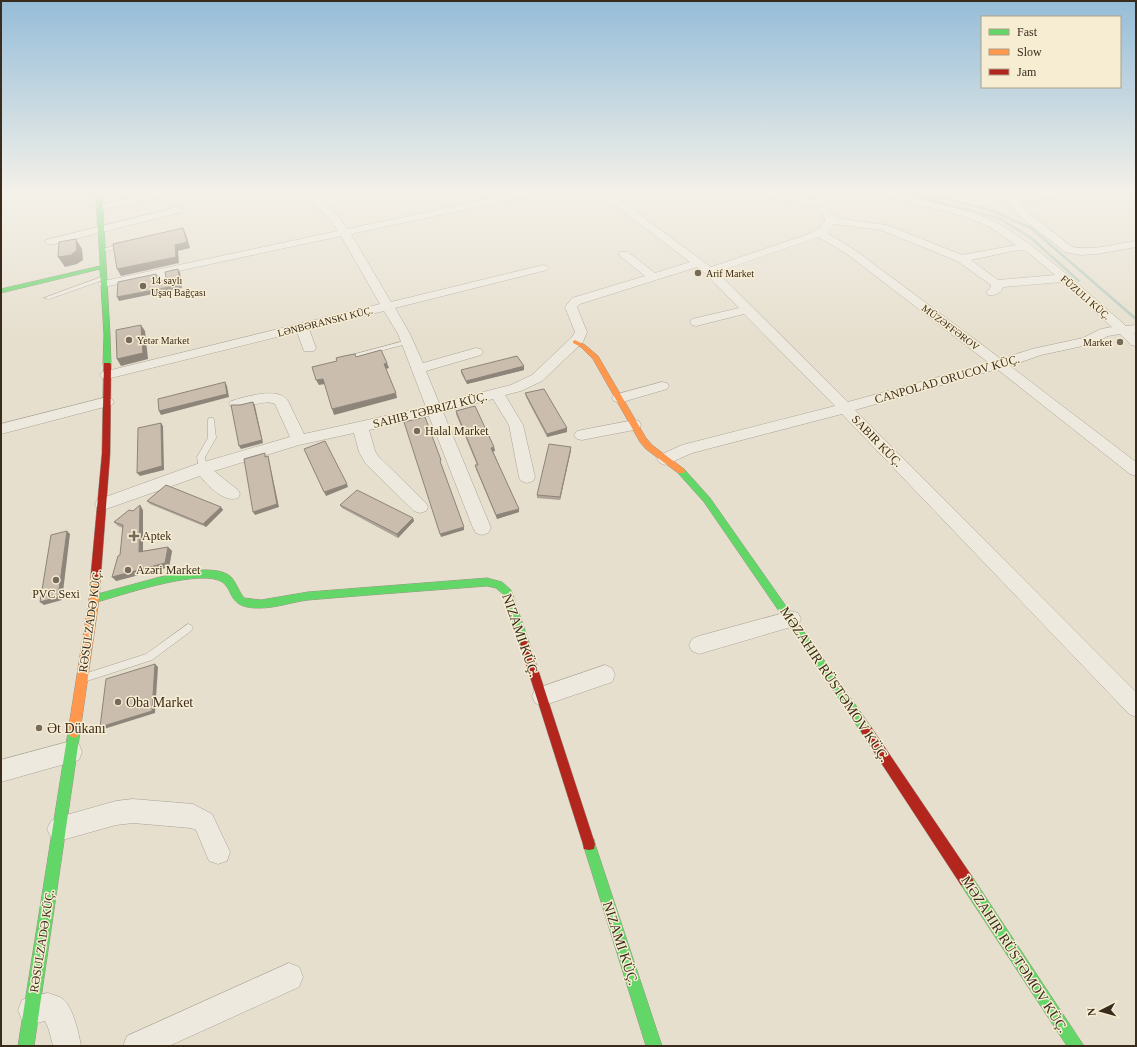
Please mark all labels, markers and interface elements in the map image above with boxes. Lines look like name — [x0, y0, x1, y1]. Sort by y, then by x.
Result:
legend — [981, 16, 1121, 88]
text: Fast — [1017, 25, 1038, 39]
text: Slow — [1017, 45, 1042, 59]
text: Jam — [1017, 65, 1037, 79]
marker: Arif Market — [693, 268, 703, 278]
place label: Arif Market — [706, 268, 754, 279]
street label: FÜZULI KÜÇ. — [1059, 273, 1113, 322]
place label: 14 saylı Uşaq Bağçası — [151, 275, 206, 298]
marker: 14 saylı Uşaq Bağçası — [138, 281, 148, 291]
street label: MÜZƏFFƏROV — [920, 302, 982, 353]
street label: LƏNBƏRANSKI KÜÇ. — [276, 304, 374, 339]
marker: Yetər Market — [124, 335, 134, 345]
place label: Yetər Market — [137, 335, 190, 346]
place label: Market — [1083, 337, 1112, 348]
marker: Market — [1115, 337, 1125, 347]
street label: CANPOLAD ORUCOV KÜÇ. — [873, 352, 1021, 406]
street label: SAHIB TƏBRIZI KÜÇ. — [371, 389, 489, 431]
street label: SABIR KÜÇ. — [849, 412, 905, 470]
place label: Halal Market — [425, 424, 489, 438]
marker: Halal Market — [412, 426, 422, 436]
place label: Aptek — [142, 529, 171, 543]
marker: Aptek — [129, 531, 139, 541]
place label: Azəri Market — [136, 563, 201, 577]
marker: Azəri Market — [123, 565, 133, 575]
street label: RƏSULZADƏ KÜÇ. — [76, 569, 104, 673]
marker: PVC Sexi — [51, 575, 61, 585]
place label: PVC Sexi — [32, 587, 81, 601]
street label: NIZAMI KÜÇ. — [499, 591, 543, 679]
street label: MƏZAHIR RÜSTƏMOV KÜÇ. — [777, 603, 893, 765]
place label: Oba Market — [126, 695, 193, 710]
marker: Oba Market — [113, 697, 123, 707]
place label: Ət Dükanı — [47, 721, 106, 736]
marker: Ət Dükanı — [34, 723, 44, 733]
street label: MƏZAHIR RÜSTƏMOV KÜÇ. — [958, 873, 1072, 1035]
street label: RƏSULZADƏ KÜÇ. — [27, 889, 57, 993]
street label: NIZAMI KÜÇ. — [600, 899, 642, 987]
north arrow — [1081, 991, 1121, 1031]
text: N — [1085, 1007, 1097, 1017]

